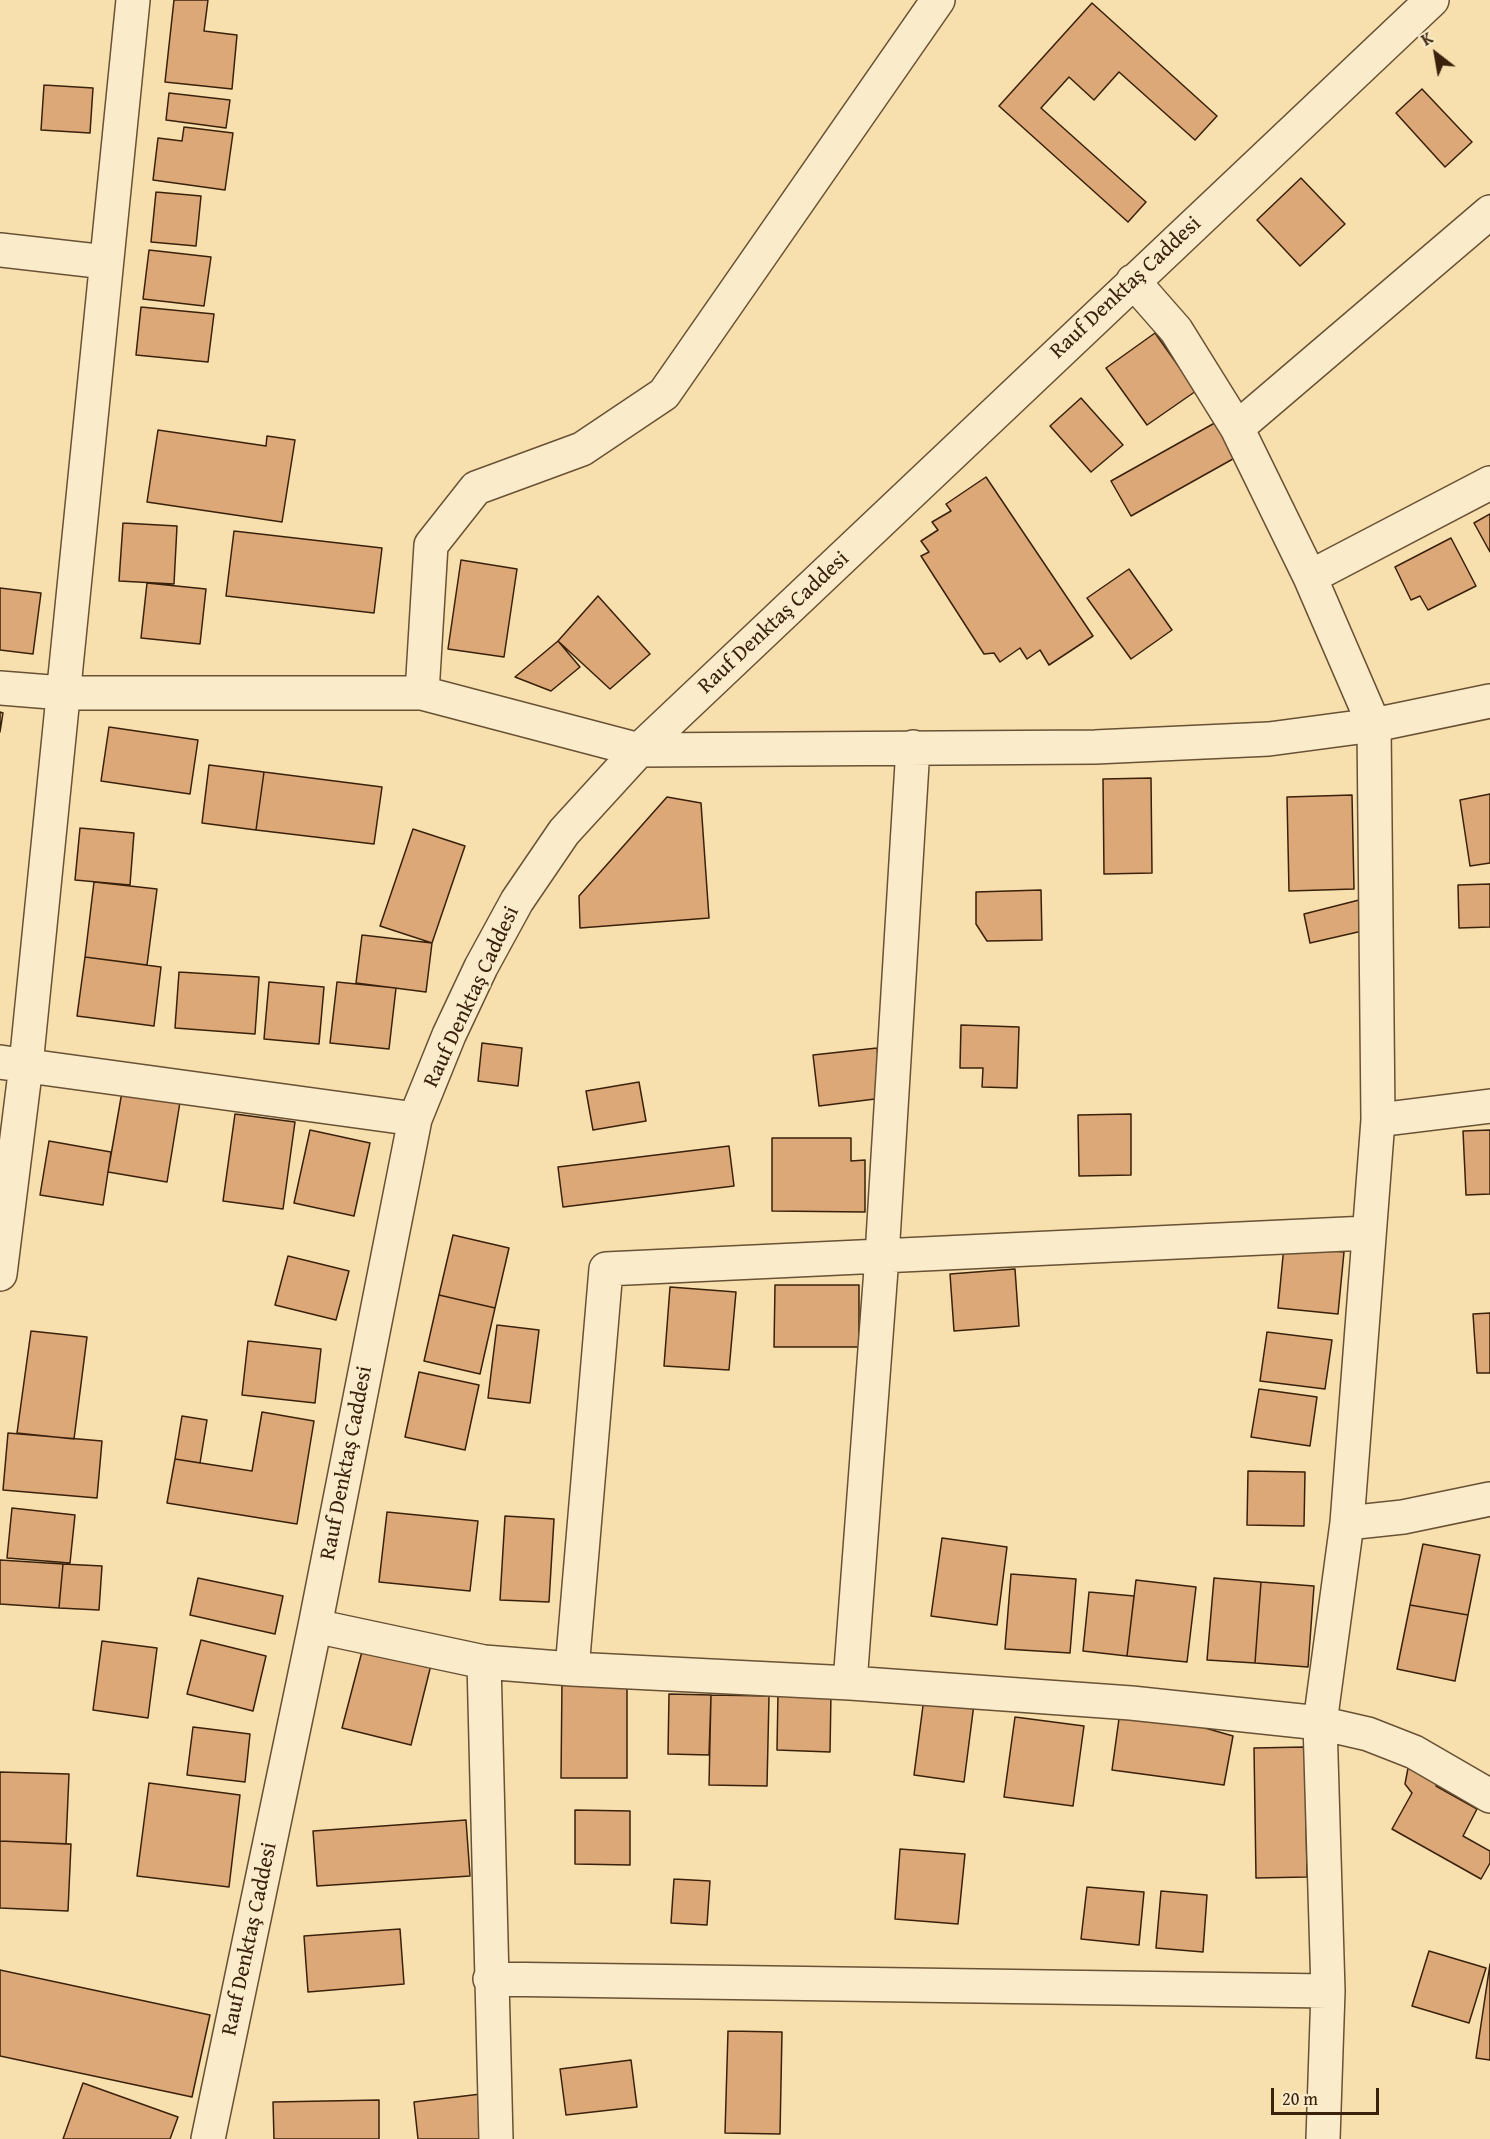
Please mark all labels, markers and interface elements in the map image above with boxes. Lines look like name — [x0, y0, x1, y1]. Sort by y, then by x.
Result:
north arrow — [1406, 24, 1466, 84]
text: K — [1416, 26, 1437, 51]
street label: Rauf Denktaş Caddesi — [1045, 211, 1207, 365]
street label: Rauf Denktaş Caddesi — [693, 546, 855, 700]
street label: Rauf Denktaş Caddesi — [418, 902, 526, 1092]
street label: Rauf Denktaş Caddesi — [315, 1364, 379, 1562]
street label: Rauf Denktaş Caddesi — [217, 1840, 283, 2038]
scale bar — [1274, 2076, 1382, 2114]
text: 20 m — [1282, 2085, 1318, 2112]

